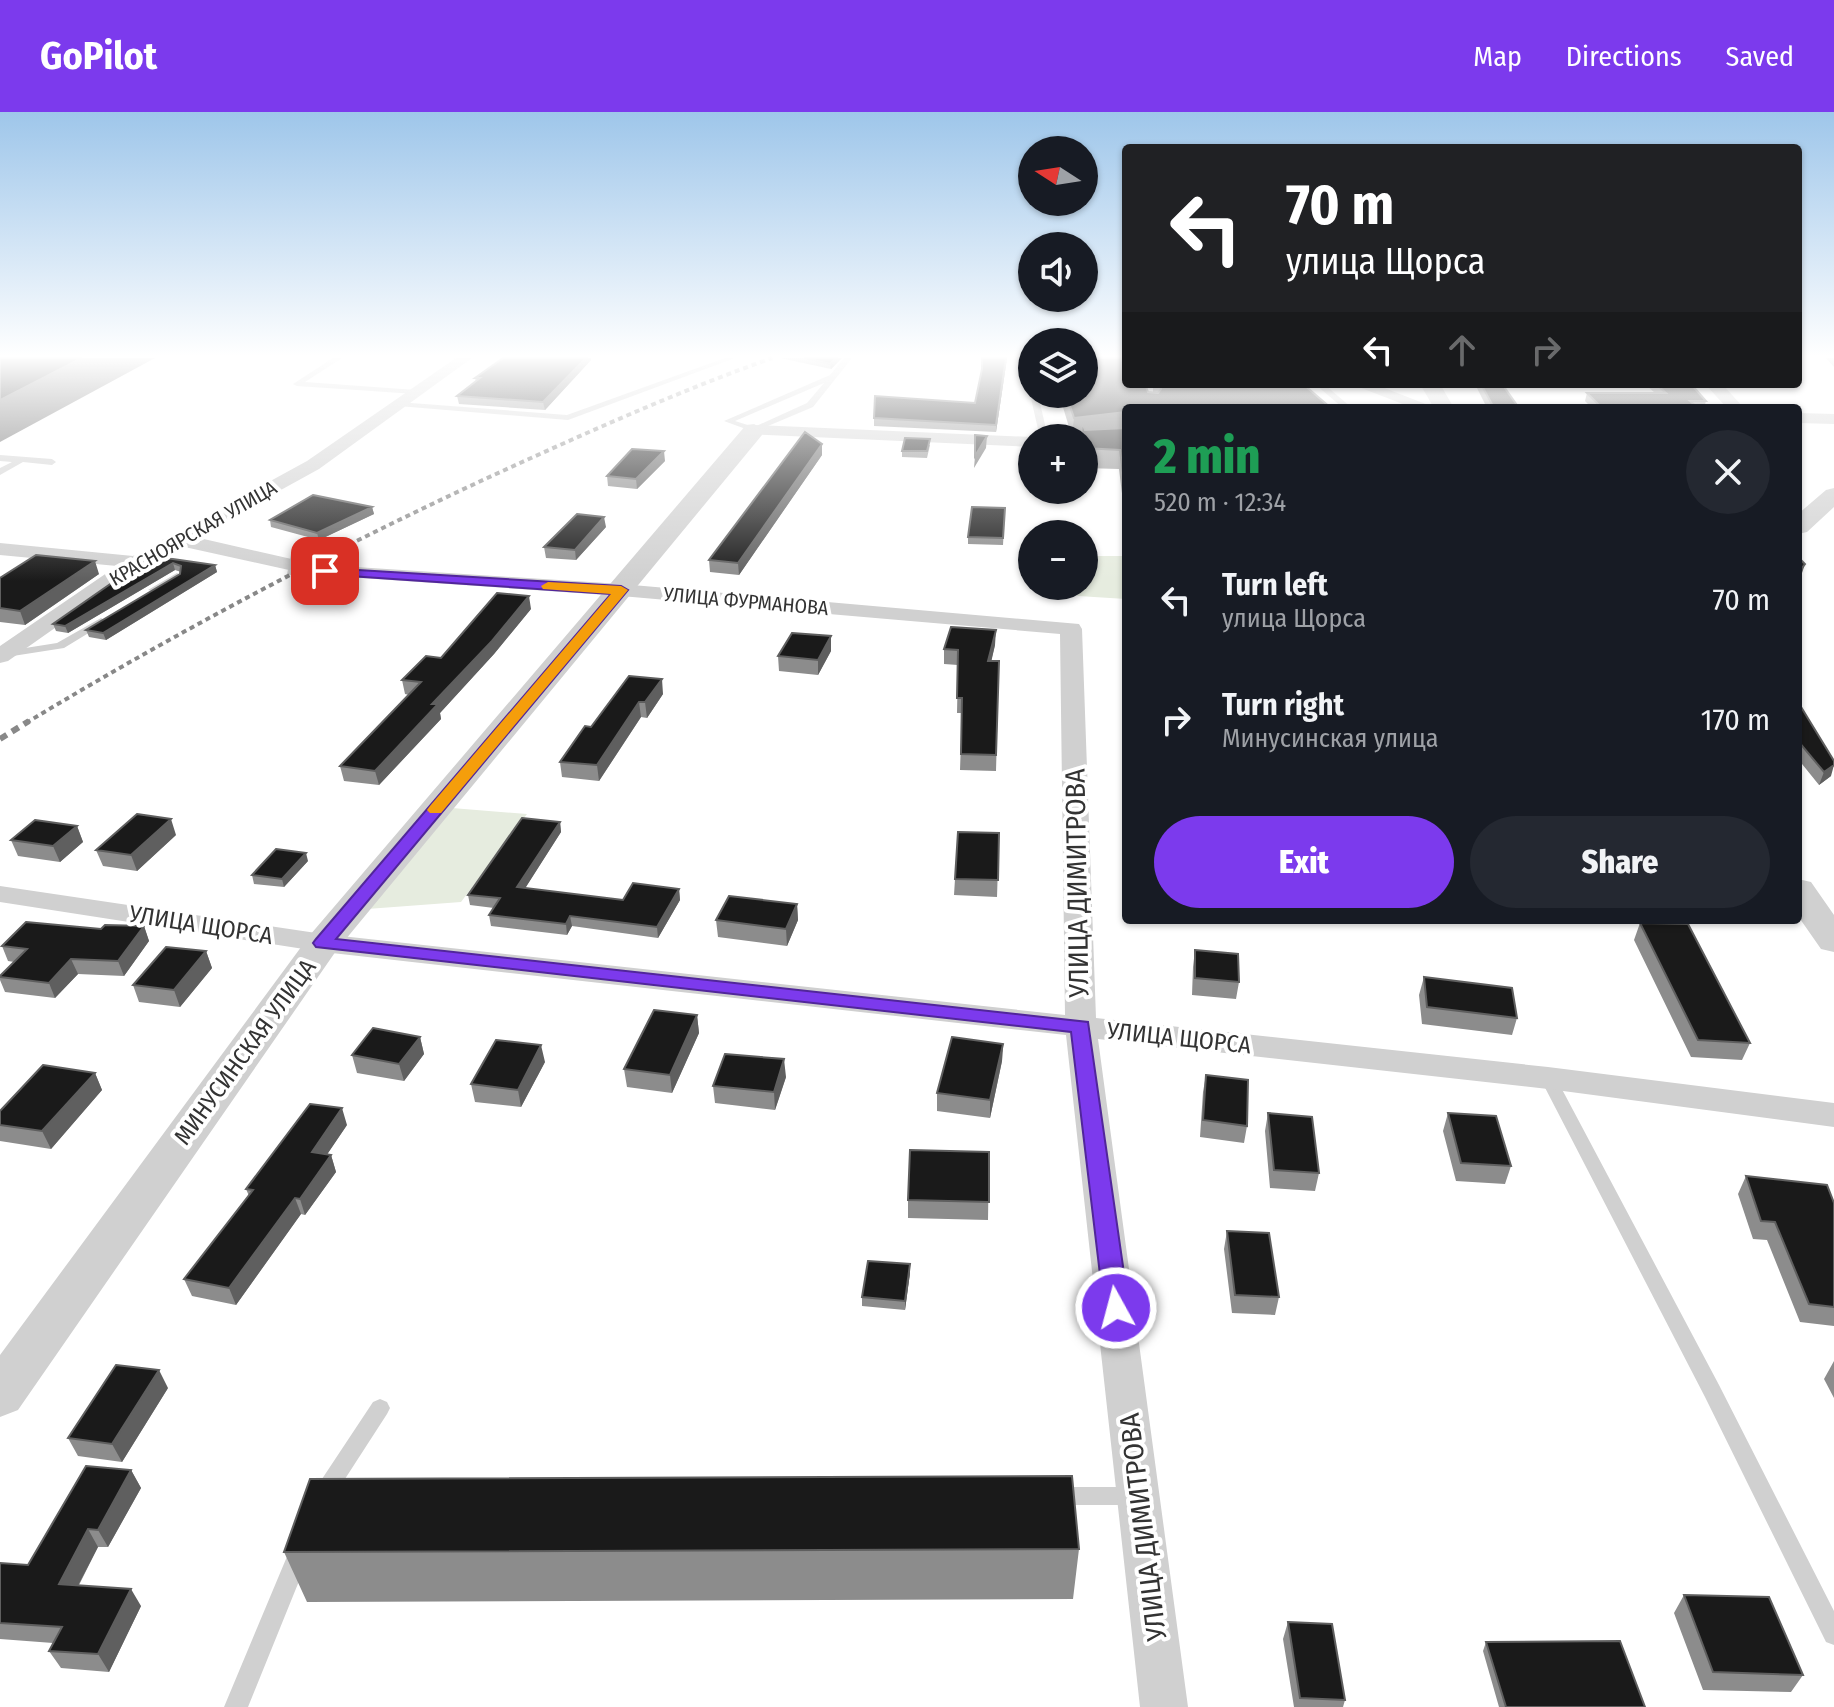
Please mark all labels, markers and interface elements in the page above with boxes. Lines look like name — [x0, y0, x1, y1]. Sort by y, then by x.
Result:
text: GoPilot — [40, 33, 157, 79]
text: Map — [1473, 40, 1522, 73]
text: Directions — [1566, 40, 1682, 73]
text: Saved — [1726, 40, 1794, 73]
north arrow — [1018, 136, 1098, 216]
map controls — [1018, 136, 1098, 600]
text: 70 m — [1286, 172, 1394, 239]
icon: left — [1154, 176, 1258, 280]
button: sound — [1018, 232, 1098, 312]
text: улица Щорса — [1286, 240, 1485, 284]
button: layers — [1018, 328, 1098, 408]
icon: left — [1356, 328, 1400, 372]
icon: ahead — [1440, 328, 1484, 372]
icon: right — [1524, 328, 1568, 372]
button: + — [1018, 424, 1098, 504]
text: 2 min — [1154, 428, 1260, 486]
button: close — [1686, 430, 1770, 514]
street label: КРАСНОЯРСКАЯ УЛИЦА — [105, 475, 281, 591]
text: 520 m · 12:34 — [1154, 487, 1286, 518]
button: − — [1018, 520, 1098, 600]
pin — [291, 537, 359, 605]
icon: arrive — [303, 549, 347, 593]
text: Turn left — [1222, 567, 1328, 603]
icon: left — [1154, 578, 1198, 622]
street label: УЛИЦА ФУРМАНОВА — [662, 582, 830, 620]
text: 70 m — [1712, 582, 1770, 618]
text: улица Щорса — [1222, 603, 1366, 634]
text: Turn right — [1222, 687, 1344, 723]
icon: right — [1154, 698, 1198, 742]
text: 170 m — [1701, 702, 1770, 738]
text: Минусинская улица — [1222, 723, 1439, 754]
street label: УЛИЦА ДИМИТРОВА — [1058, 768, 1096, 999]
button: Exit — [1154, 816, 1454, 908]
button: Share — [1470, 816, 1770, 908]
street label: УЛИЦА ЩОРСА — [126, 900, 275, 950]
street label: МИНУСИНСКАЯ УЛИЦА — [168, 954, 322, 1150]
street label: УЛИЦА ЩОРСА — [1105, 1016, 1253, 1060]
position arrow — [1074, 1266, 1158, 1350]
street label: УЛИЦА ДИМИТРОВА — [1113, 1411, 1173, 1644]

